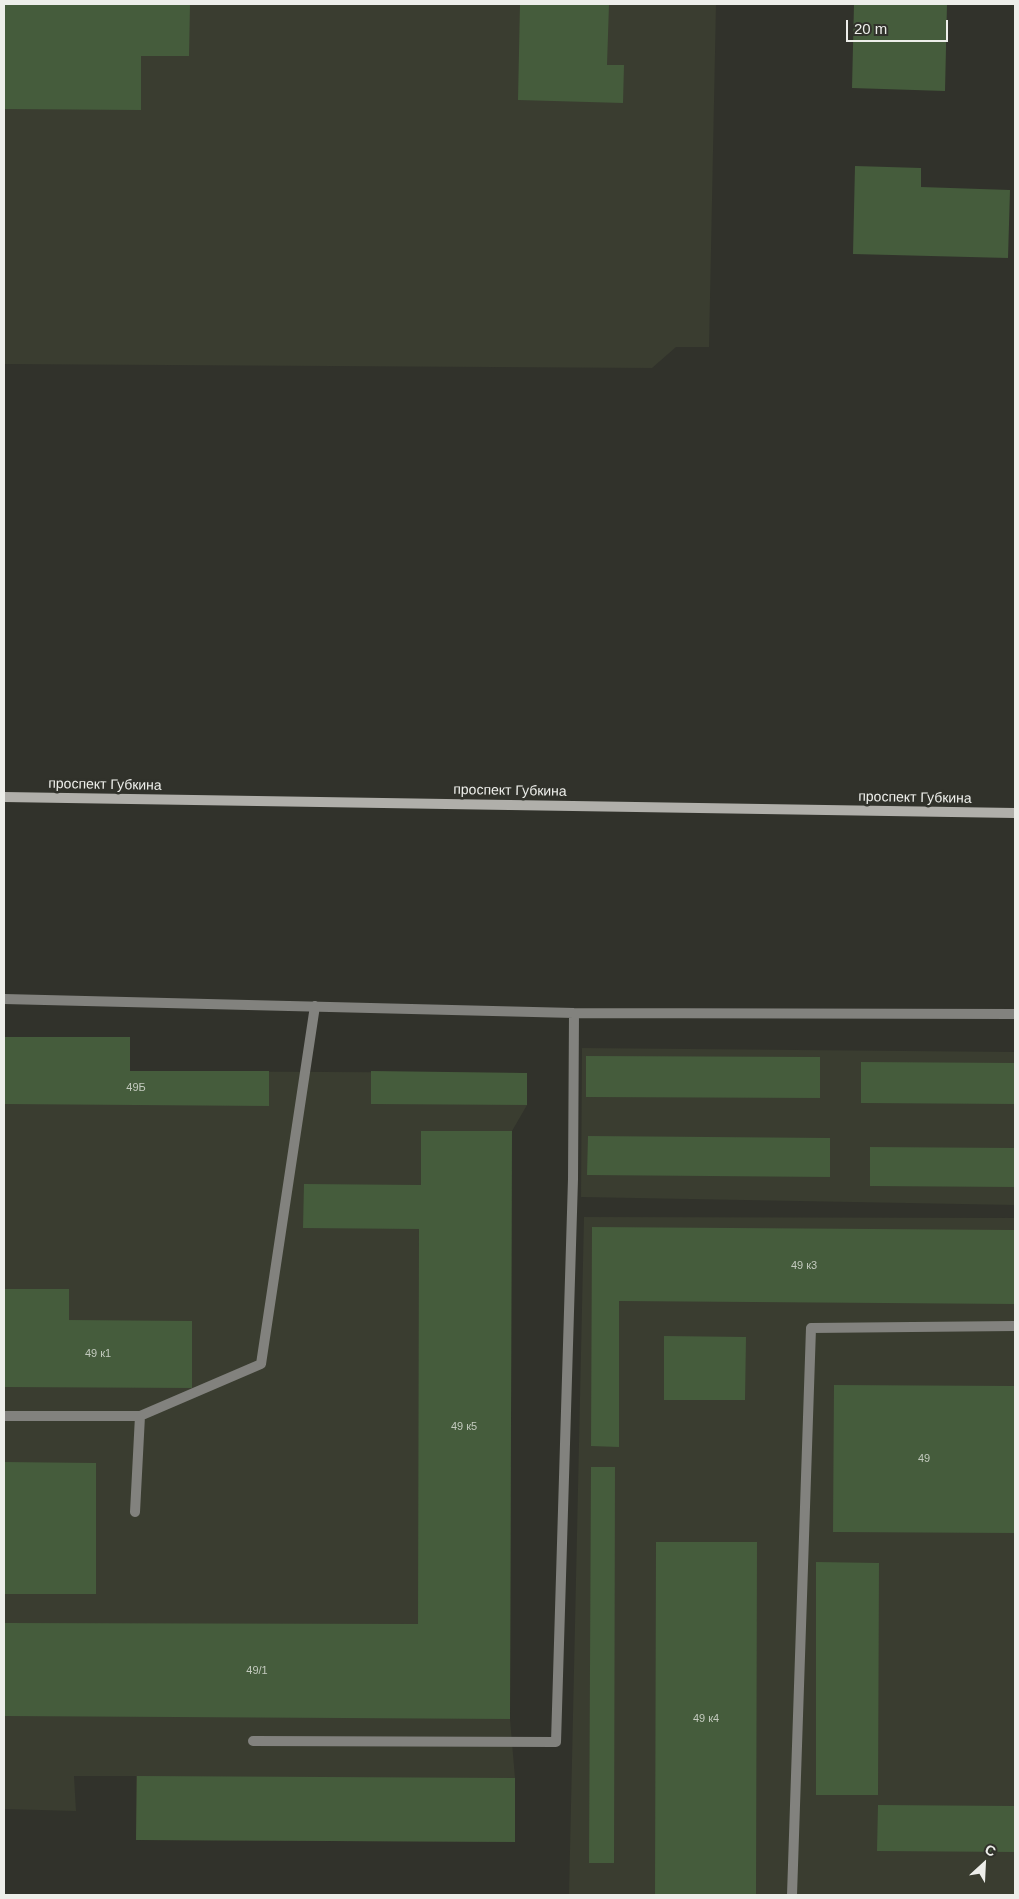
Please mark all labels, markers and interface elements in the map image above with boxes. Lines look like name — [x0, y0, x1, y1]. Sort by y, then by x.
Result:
scale bar — [849, 10, 952, 42]
text: 20 m — [854, 20, 887, 37]
street label: проспект Губкина — [48, 776, 162, 794]
street label: проспект Губкина — [453, 782, 567, 800]
street label: проспект Губкина — [858, 789, 972, 807]
house number: 49Б — [126, 1081, 146, 1095]
house number: 49 к3 — [791, 1259, 817, 1273]
house number: 49 к1 — [85, 1347, 111, 1361]
house number: 49 к5 — [451, 1420, 477, 1434]
house number: 49 — [918, 1452, 930, 1466]
house number: 49/1 — [246, 1664, 268, 1678]
house number: 49 к4 — [693, 1712, 719, 1726]
north arrow — [959, 1839, 1009, 1889]
text: С — [982, 1841, 998, 1860]

